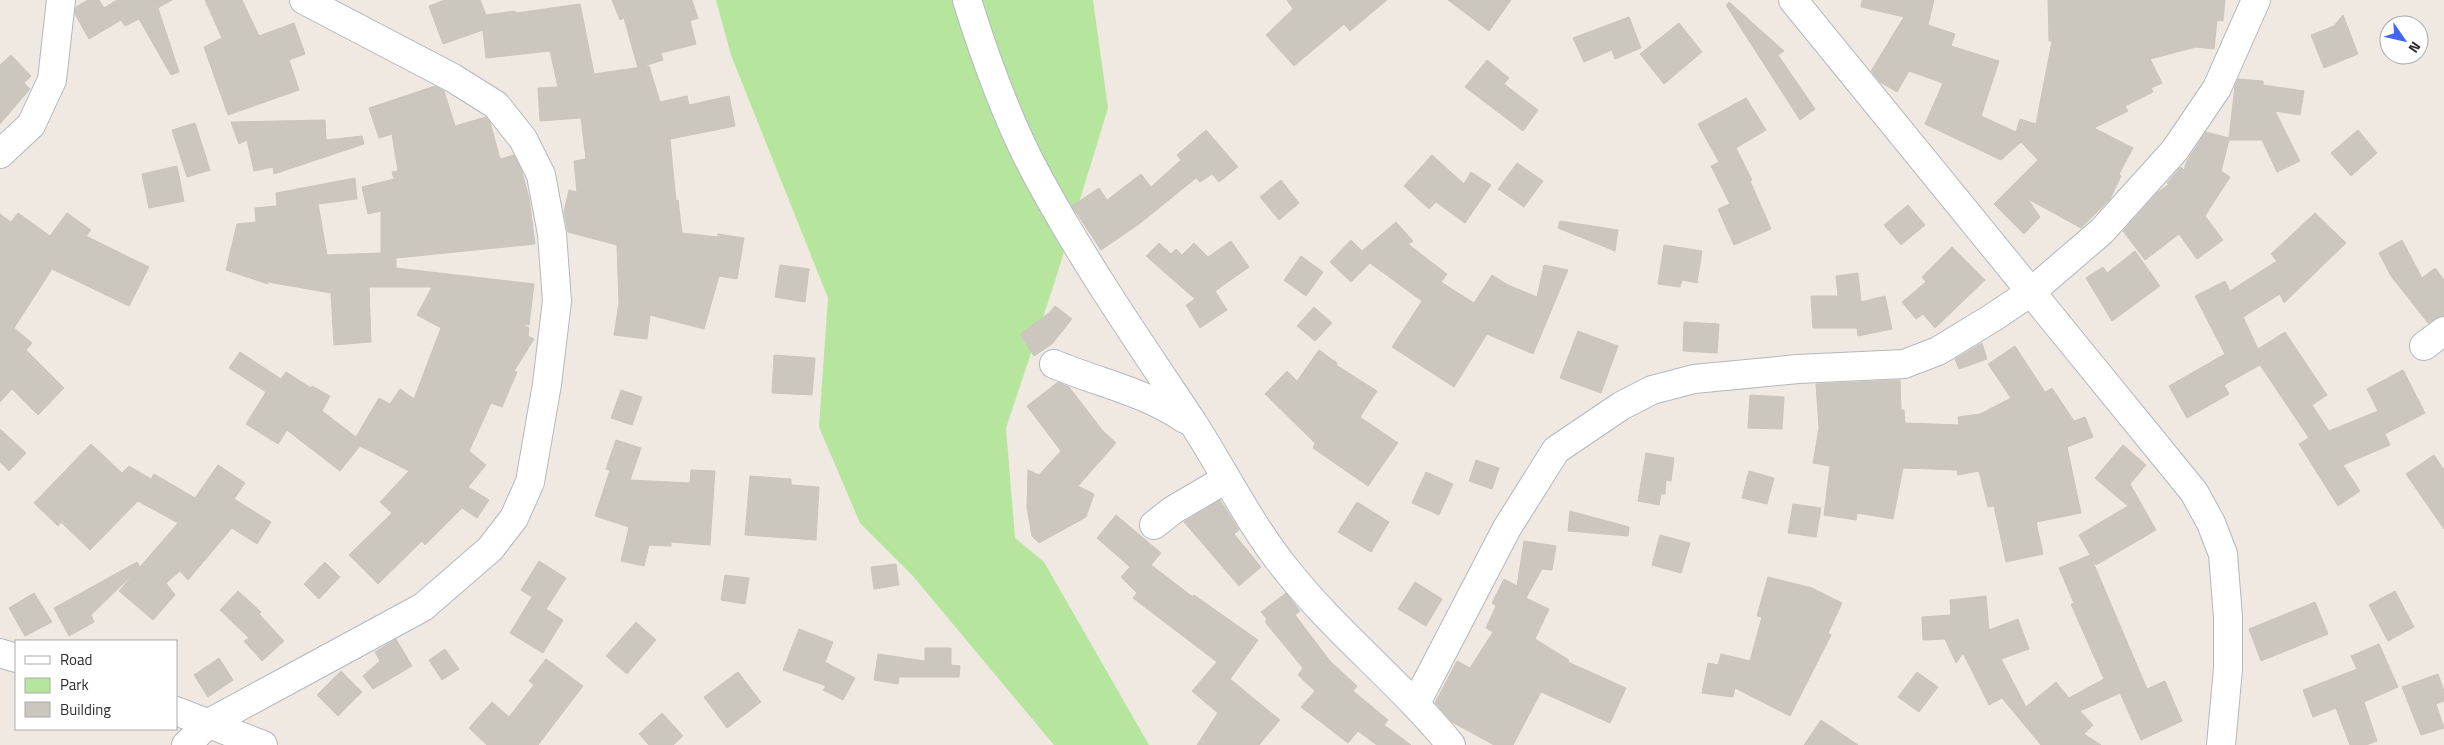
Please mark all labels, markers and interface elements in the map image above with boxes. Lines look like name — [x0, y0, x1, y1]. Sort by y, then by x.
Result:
north arrow — [2379, 15, 2429, 65]
text: N — [2404, 38, 2427, 57]
legend — [15, 640, 178, 730]
text: Road — [60, 648, 92, 671]
text: Park — [60, 673, 89, 696]
text: Building — [60, 698, 111, 721]

